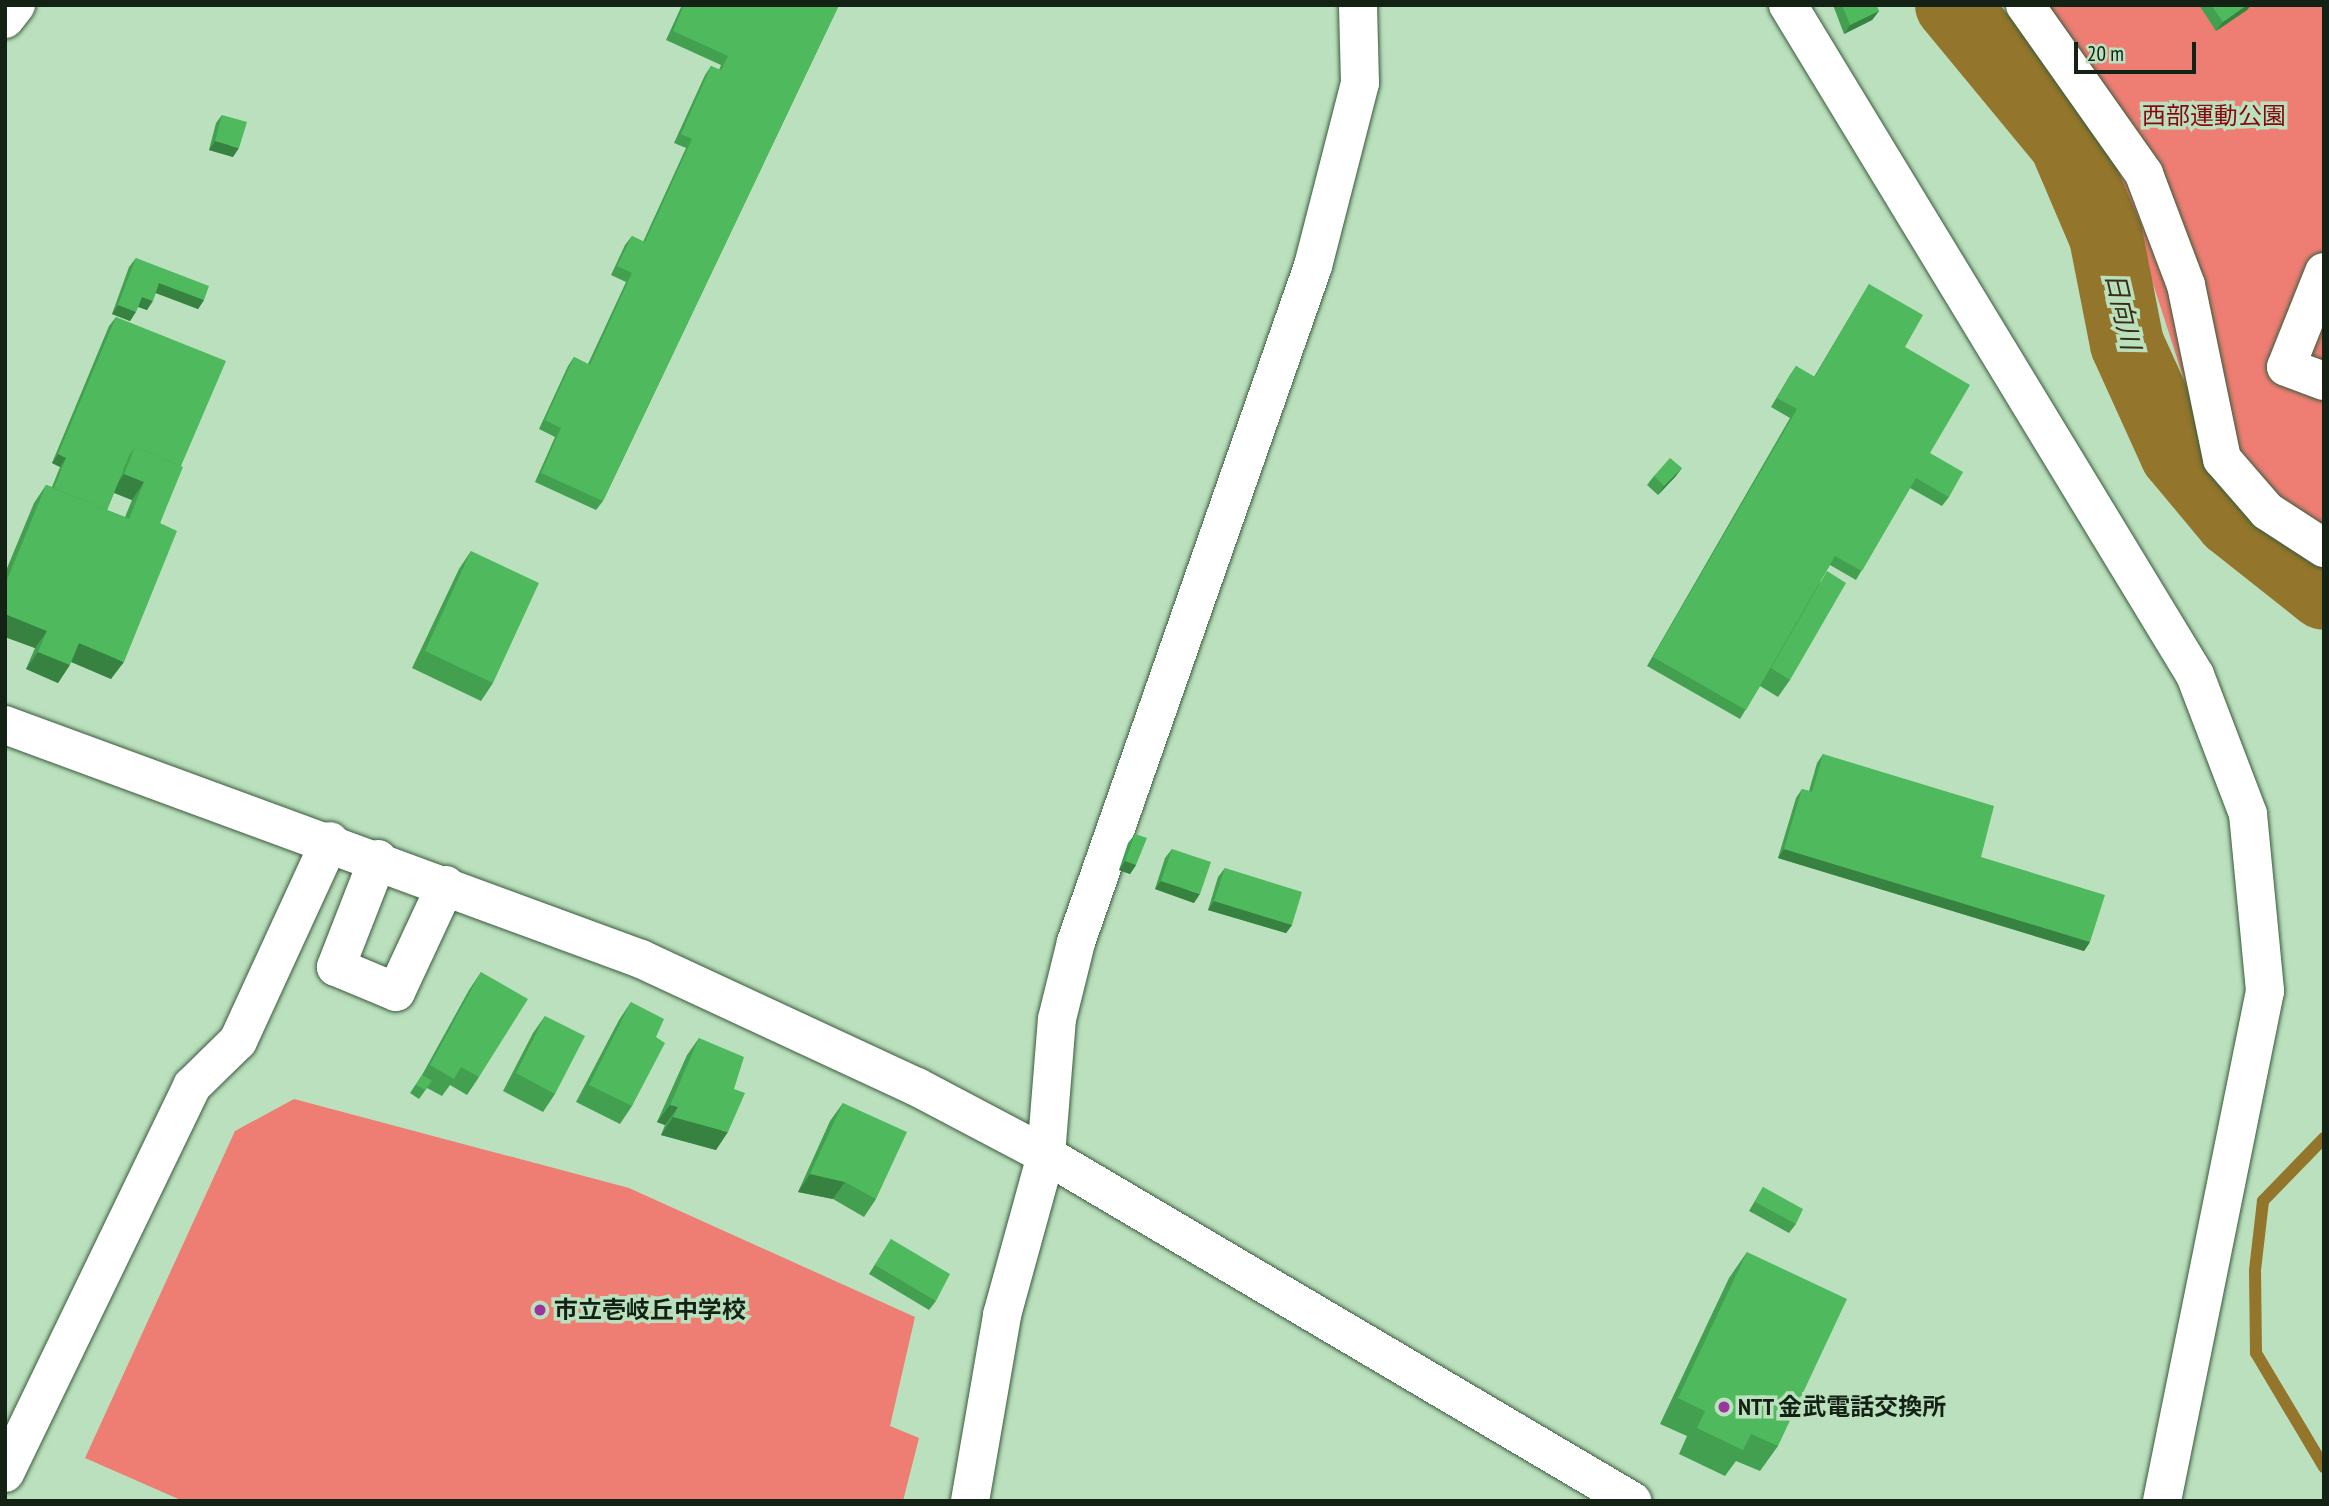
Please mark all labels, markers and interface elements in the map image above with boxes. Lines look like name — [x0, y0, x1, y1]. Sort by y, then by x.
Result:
scale bar — [2077, 28, 2200, 72]
text: 20 m — [2087, 40, 2124, 67]
park label: 西部運動公園 — [2142, 102, 2286, 130]
water label: 日向川 — [2099, 269, 2147, 353]
place label: 市立壱岐丘中学校 — [554, 1296, 746, 1324]
marker: 市立壱岐丘中学校 — [532, 1302, 548, 1318]
place label: NTT 金武電話交換所 — [1738, 1393, 1947, 1421]
marker: NTT 金武電話交換所 — [1716, 1399, 1732, 1415]

